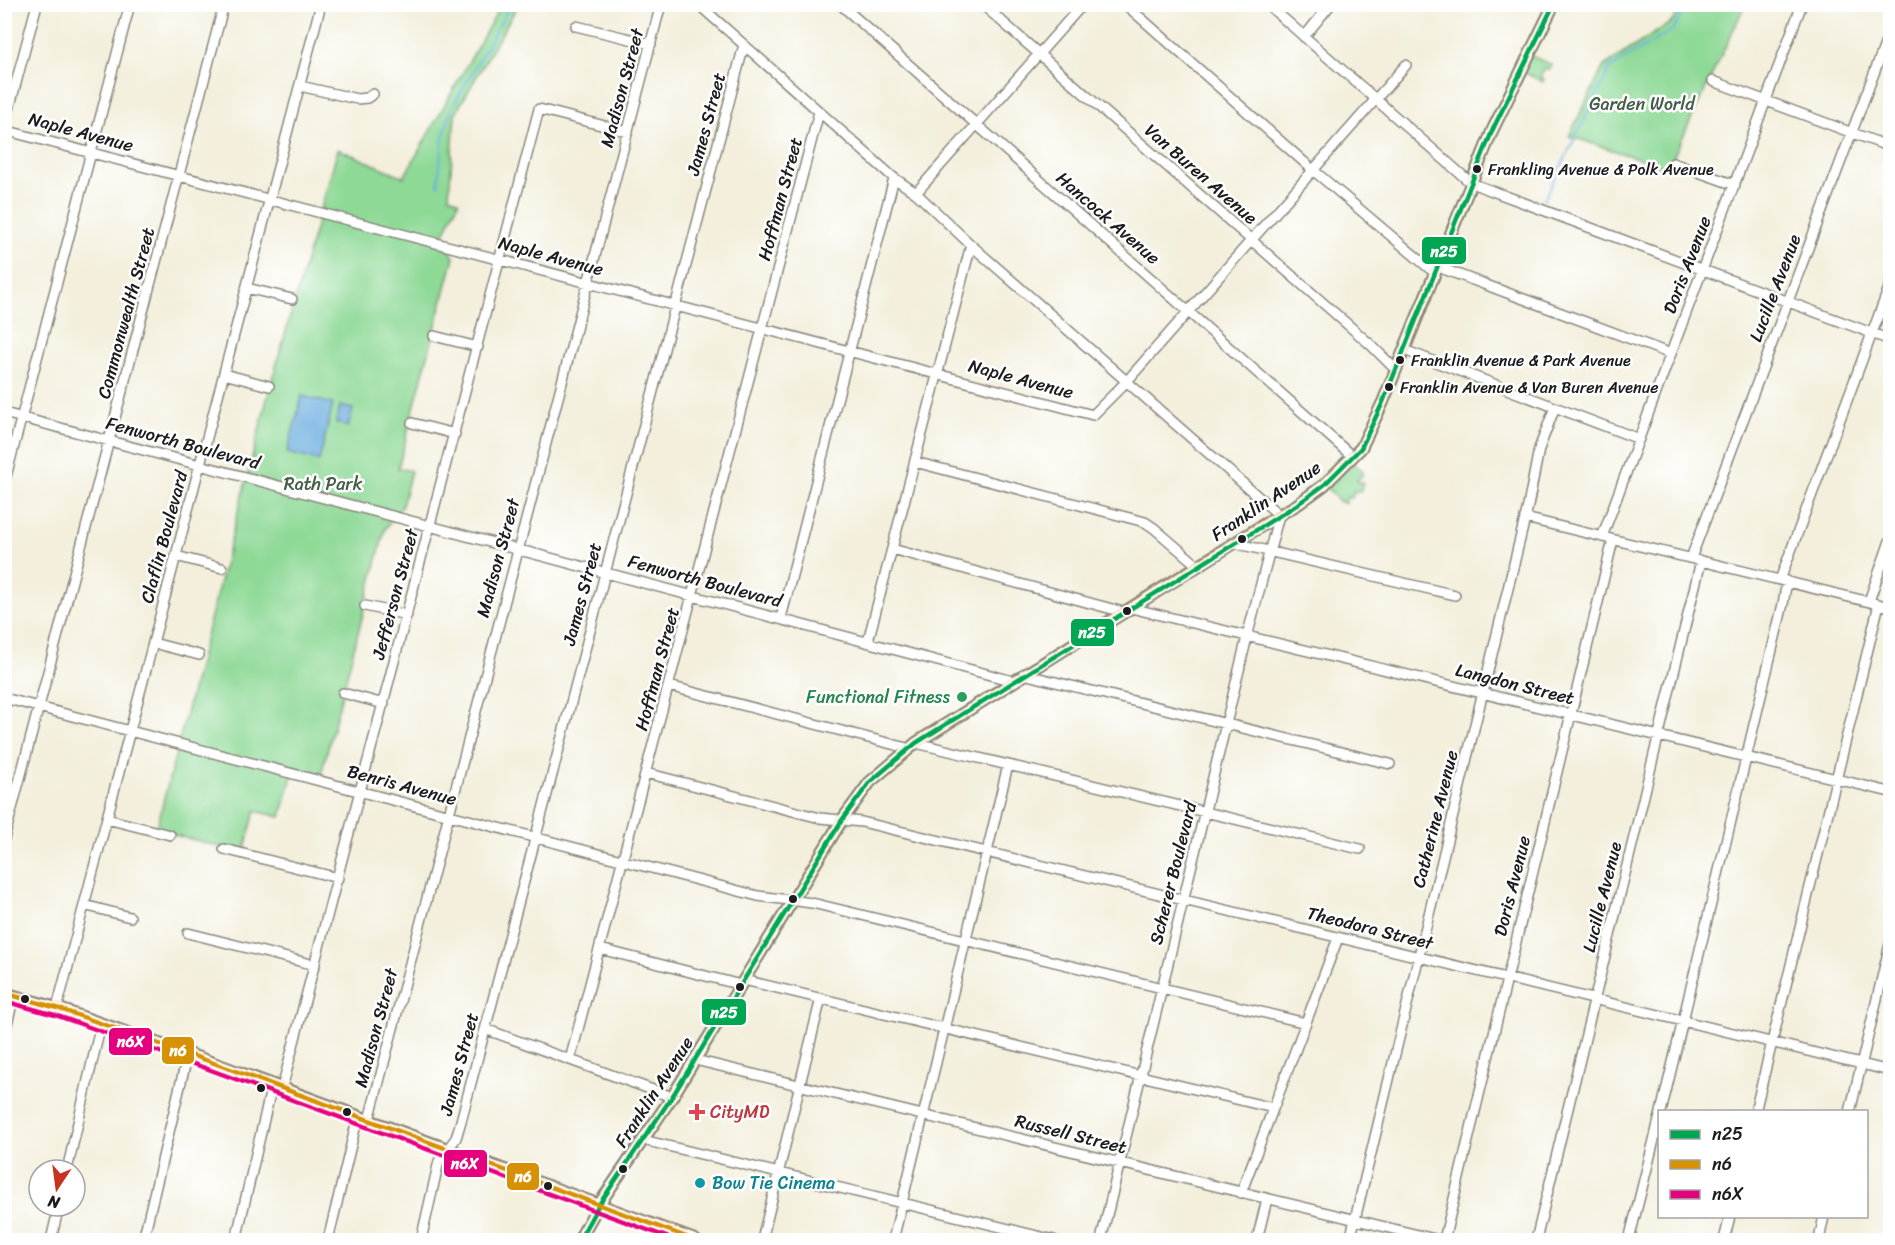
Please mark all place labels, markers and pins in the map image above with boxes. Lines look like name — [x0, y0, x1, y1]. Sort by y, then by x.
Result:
place label: Frankling Avenue & Polk Avenue — [1488, 155, 1714, 184]
marker: Frankling Avenue & Polk Avenue — [1471, 163, 1483, 175]
place label: Franklin Avenue & Park Avenue — [1411, 346, 1631, 375]
marker: Franklin Avenue & Park Avenue — [1394, 354, 1406, 366]
place label: Franklin Avenue & Van Buren Avenue — [1400, 373, 1658, 402]
marker: Franklin Avenue & Van Buren Avenue — [1383, 381, 1395, 393]
unlabelled marker — [1236, 533, 1248, 545]
unlabelled marker — [1121, 605, 1133, 617]
place label: Functional Fitness — [806, 681, 951, 713]
marker: Functional Fitness — [955, 690, 969, 704]
unlabelled marker — [787, 893, 799, 905]
unlabelled marker — [734, 981, 746, 993]
unlabelled marker — [19, 993, 31, 1005]
unlabelled marker — [255, 1082, 267, 1094]
place label: CityMD — [710, 1096, 770, 1128]
marker: CityMD — [688, 1103, 706, 1121]
unlabelled marker — [341, 1106, 353, 1118]
unlabelled marker — [617, 1163, 629, 1175]
place label: Bow Tie Cinema — [712, 1167, 835, 1199]
marker: Bow Tie Cinema — [693, 1176, 707, 1190]
unlabelled marker — [542, 1180, 554, 1192]

